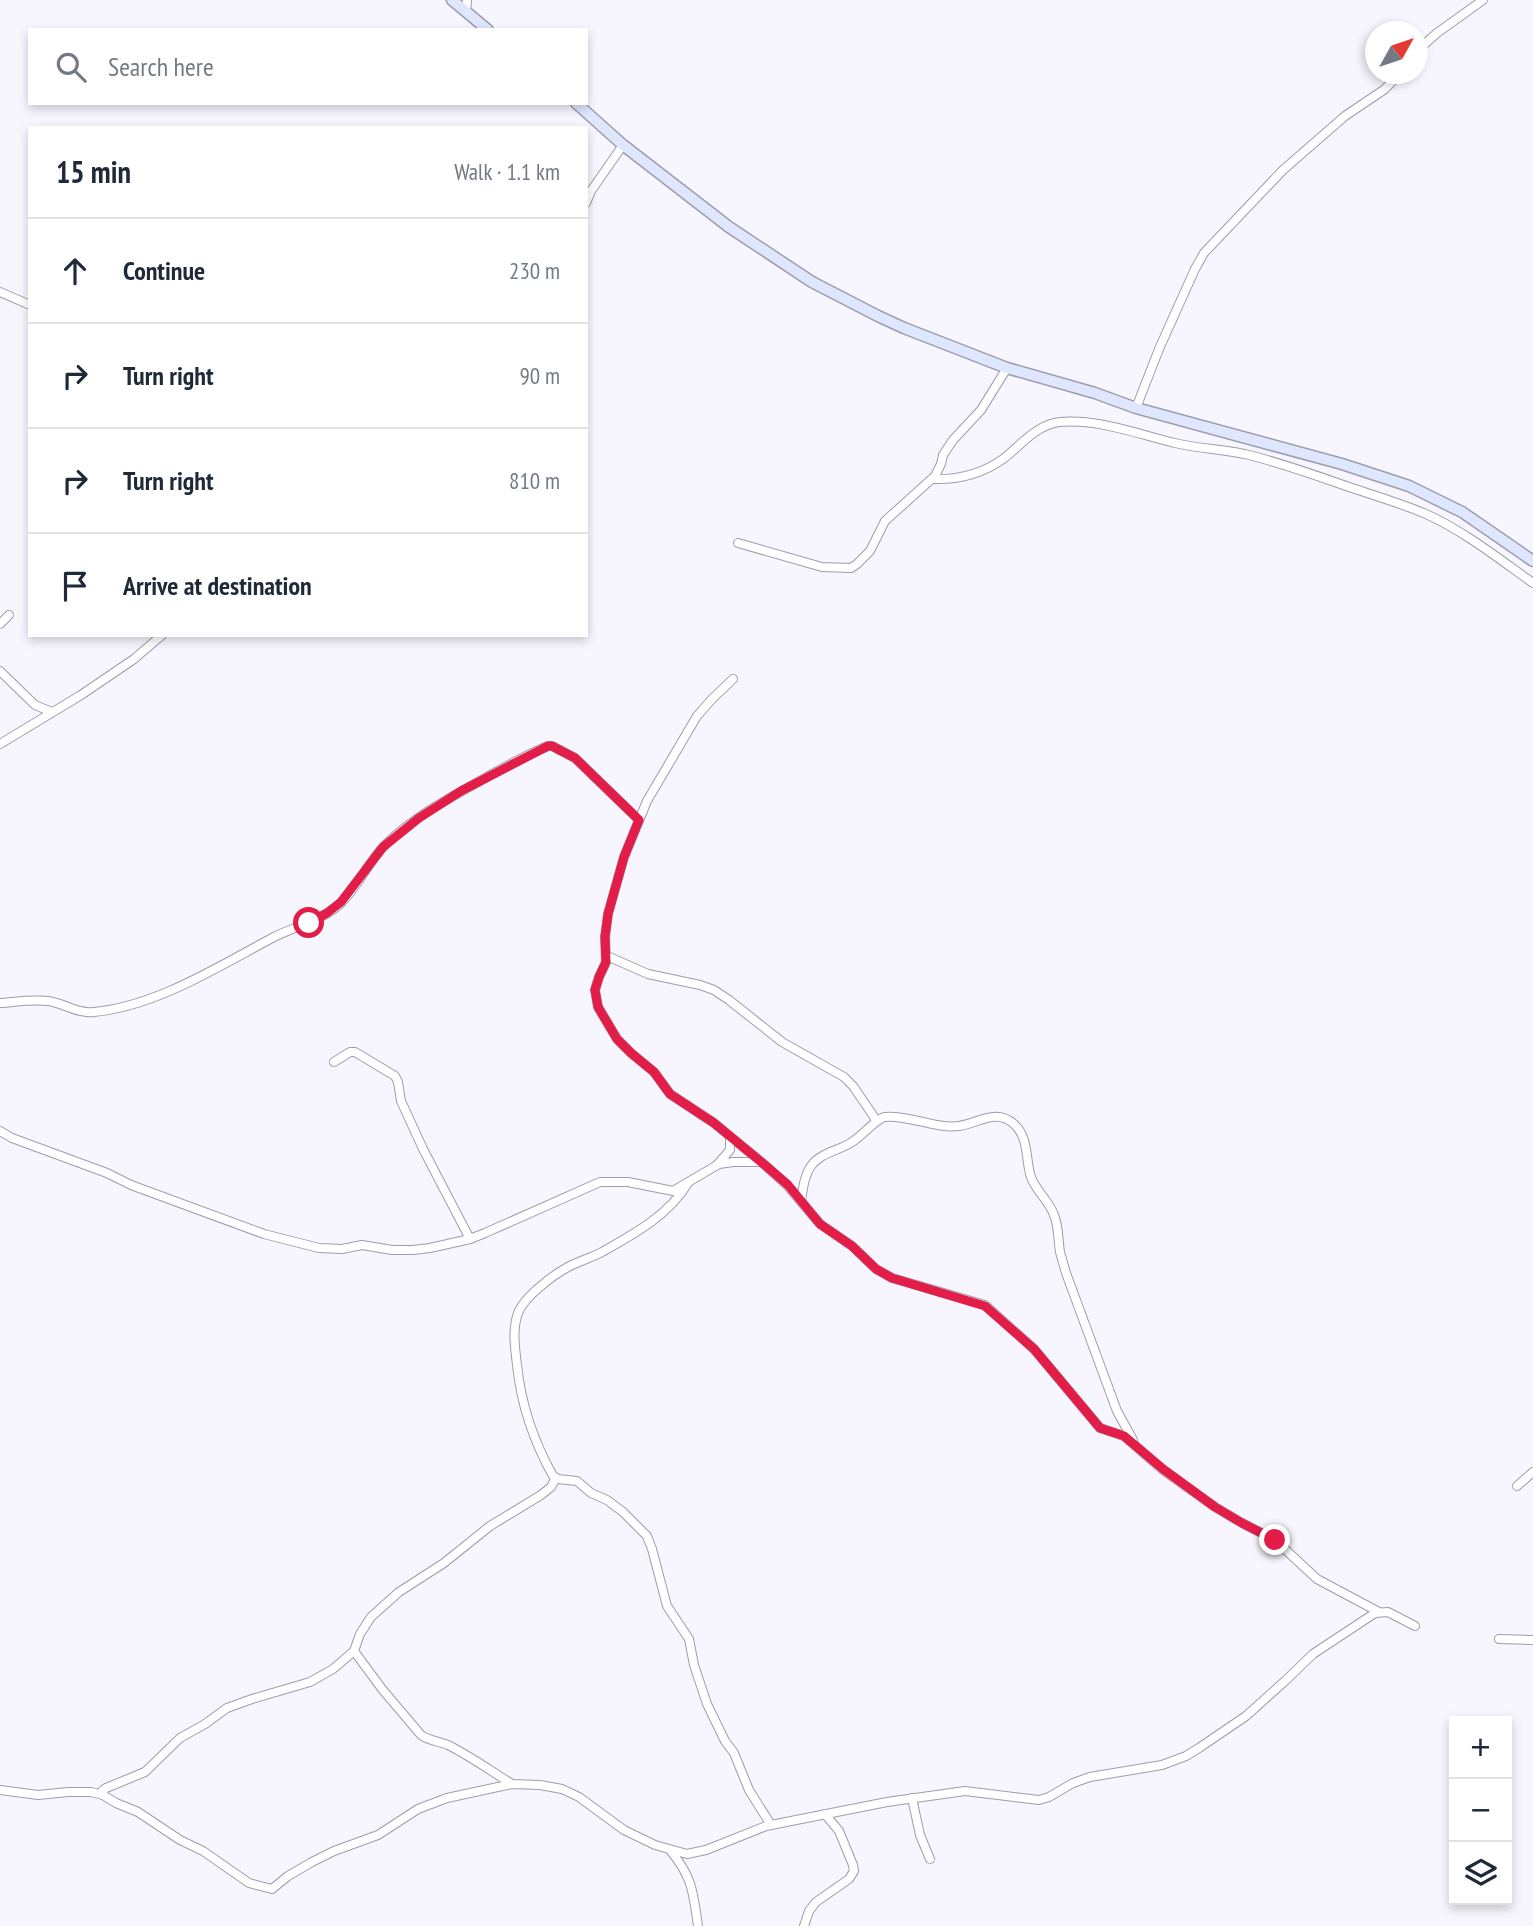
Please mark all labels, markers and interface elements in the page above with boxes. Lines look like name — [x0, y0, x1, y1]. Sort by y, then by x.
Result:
north arrow — [1365, 21, 1428, 84]
search box — [28, 28, 588, 105]
icon: search — [52, 48, 90, 86]
text: Search here — [108, 50, 214, 83]
text: 15 min — [56, 152, 131, 191]
text: Walk · 1.1 km — [454, 157, 560, 186]
icon: ahead — [56, 252, 94, 290]
text: Continue — [123, 254, 205, 287]
text: 230 m — [509, 256, 560, 285]
icon: right — [56, 357, 94, 395]
text: Turn right — [123, 359, 214, 392]
text: 90 m — [519, 361, 560, 390]
icon: right — [56, 462, 94, 500]
text: Turn right — [123, 464, 214, 497]
text: 810 m — [509, 466, 560, 495]
icon: arrive — [56, 567, 94, 605]
text: Arrive at destination — [123, 569, 312, 602]
route start — [293, 907, 324, 938]
route end — [1259, 1524, 1290, 1555]
map controls — [1449, 1716, 1512, 1905]
button: + — [1449, 1716, 1512, 1779]
button: − — [1449, 1779, 1512, 1842]
button: layers — [1449, 1842, 1512, 1905]

